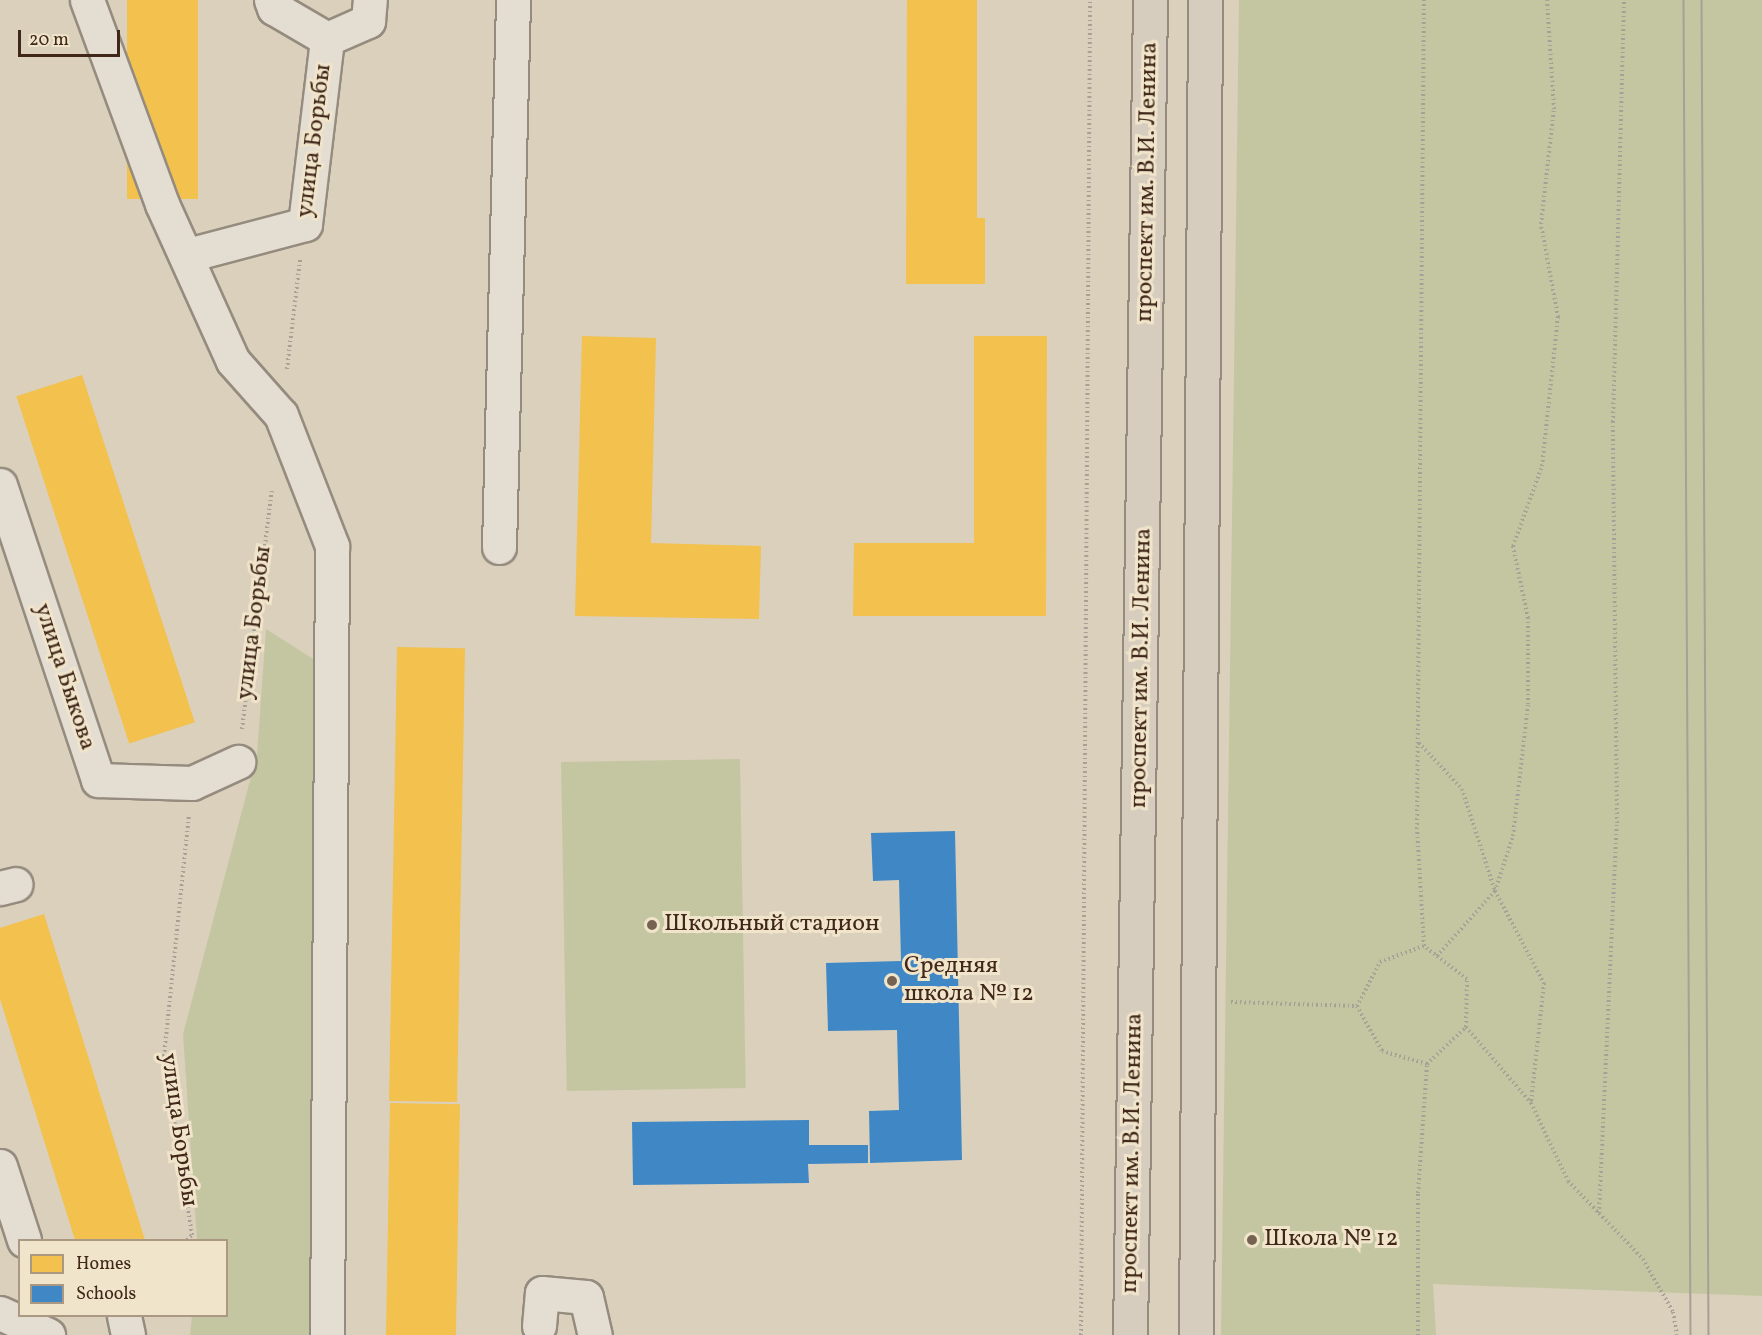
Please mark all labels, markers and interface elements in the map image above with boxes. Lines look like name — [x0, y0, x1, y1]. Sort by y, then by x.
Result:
scale bar — [21, 18, 123, 56]
text: 20 m — [29, 28, 69, 53]
street label: проспект им. В.И. Ленина — [1131, 42, 1165, 322]
street label: улица Борьбы — [291, 62, 339, 220]
street label: проспект им. В.И. Ленина — [1125, 528, 1159, 808]
street label: улица Борьбы — [231, 544, 279, 702]
street label: улица Быкова — [27, 600, 101, 754]
place label: Школьный стадион — [664, 911, 880, 939]
marker: Школьный стадион — [645, 918, 659, 932]
place label: Средняя школа № 12 — [904, 953, 1034, 1009]
marker: Средняя школа № 12 — [885, 974, 899, 988]
street label: проспект им. В.И. Ленина — [1116, 1013, 1150, 1293]
street label: улица Борьбы — [153, 1051, 203, 1209]
place label: Школа № 12 — [1264, 1226, 1398, 1254]
marker: Школа № 12 — [1245, 1233, 1259, 1247]
legend — [18, 1239, 228, 1317]
text: Homes — [76, 1252, 131, 1277]
text: Schools — [76, 1282, 136, 1307]

